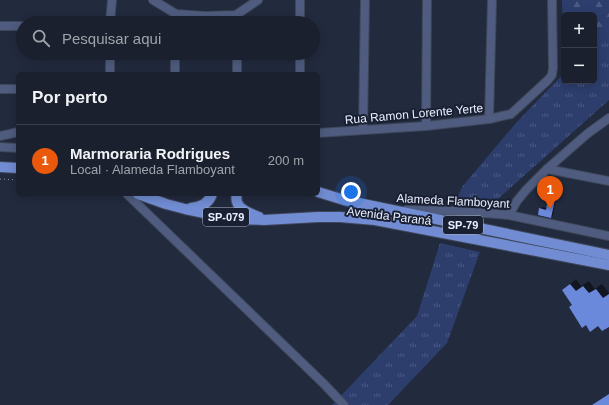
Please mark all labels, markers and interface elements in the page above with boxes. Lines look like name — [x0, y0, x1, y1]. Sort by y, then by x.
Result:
map controls — [561, 12, 597, 84]
button: + — [561, 12, 597, 48]
search box — [16, 16, 320, 60]
icon: search — [30, 27, 52, 49]
text: Pesquisar aqui — [62, 30, 161, 47]
button: − — [561, 48, 597, 84]
text: Por perto — [32, 88, 108, 107]
street label: Rua Ramon Lorente Yerte — [344, 101, 484, 127]
text: Marmoraria Rodrigues — [70, 145, 230, 162]
text: 1 — [41, 153, 49, 168]
text: 200 m — [268, 153, 304, 168]
text: Local · Alameda Flamboyant — [70, 162, 235, 177]
pin: 1 — [537, 176, 563, 209]
your location — [341, 182, 361, 202]
street label: Alameda Flamboyant — [396, 191, 511, 211]
street label: Avenida Paraná — [346, 204, 432, 228]
road number: SP-079 — [203, 208, 249, 226]
road number: SP-79 — [443, 216, 483, 234]

